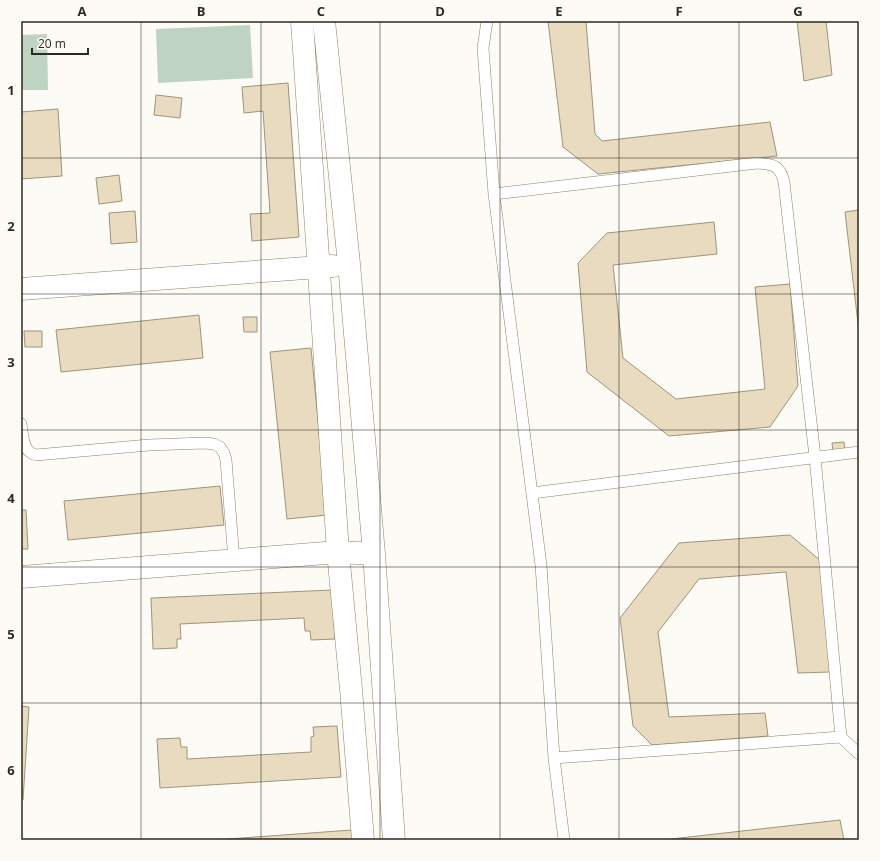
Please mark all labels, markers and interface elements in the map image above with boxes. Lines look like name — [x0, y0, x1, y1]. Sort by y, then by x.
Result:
text: A — [78, 2, 87, 20]
text: B — [197, 2, 206, 20]
text: C — [317, 2, 325, 20]
text: D — [435, 2, 445, 20]
text: E — [555, 2, 563, 20]
text: F — [675, 2, 683, 20]
text: G — [793, 2, 803, 20]
scale bar — [32, 30, 88, 56]
text: 20 m — [38, 35, 66, 52]
text: 1 — [7, 81, 15, 99]
text: 2 — [7, 217, 15, 235]
text: 3 — [7, 353, 15, 371]
text: 4 — [7, 489, 15, 507]
text: 5 — [7, 625, 15, 643]
text: 6 — [7, 761, 15, 779]

